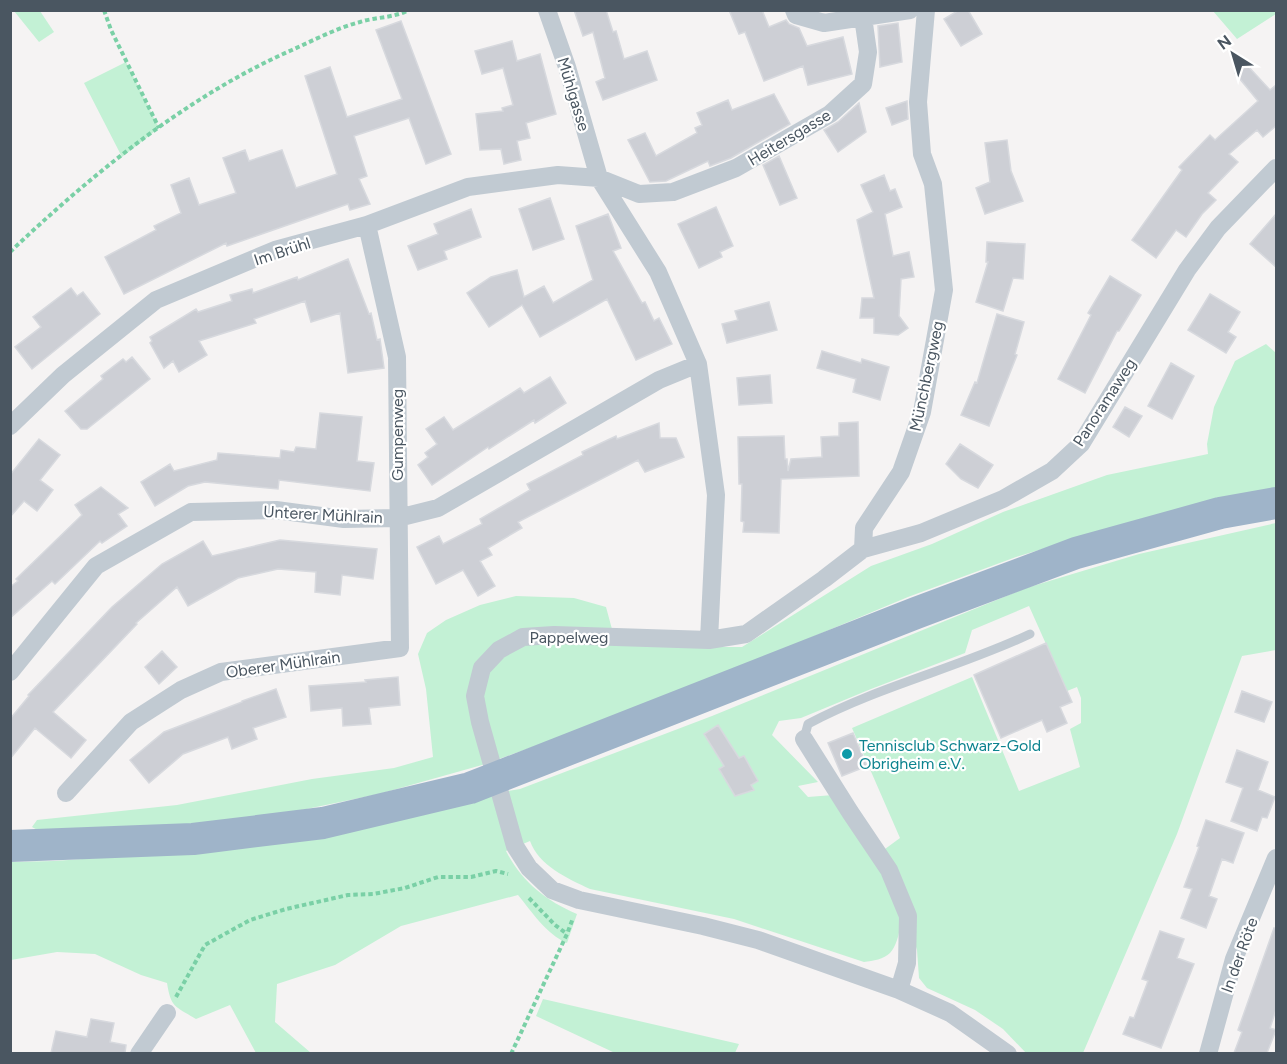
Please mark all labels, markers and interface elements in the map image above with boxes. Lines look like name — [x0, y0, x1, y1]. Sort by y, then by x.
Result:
north arrow — [1203, 24, 1263, 84]
text: N — [1214, 31, 1235, 54]
street label: Mühlgasse — [553, 55, 594, 134]
street label: Heitersgasse — [744, 105, 834, 170]
street label: Im Brühl — [251, 233, 313, 270]
street label: Münchbergweg — [906, 319, 947, 433]
street label: Panoramaweg — [1069, 355, 1140, 450]
street label: Gumpenweg — [388, 389, 407, 481]
street label: Unterer Mühlrain — [263, 502, 383, 527]
street label: Pappelweg — [530, 628, 608, 647]
street label: Oberer Mühlrain — [225, 647, 341, 682]
place label: Tennisclub Schwarz-Gold Obrigheim e.V. — [859, 736, 1041, 773]
marker: Tennisclub Schwarz-Gold Obrigheim e.V. — [840, 747, 854, 761]
street label: In der Röte — [1217, 915, 1262, 995]

